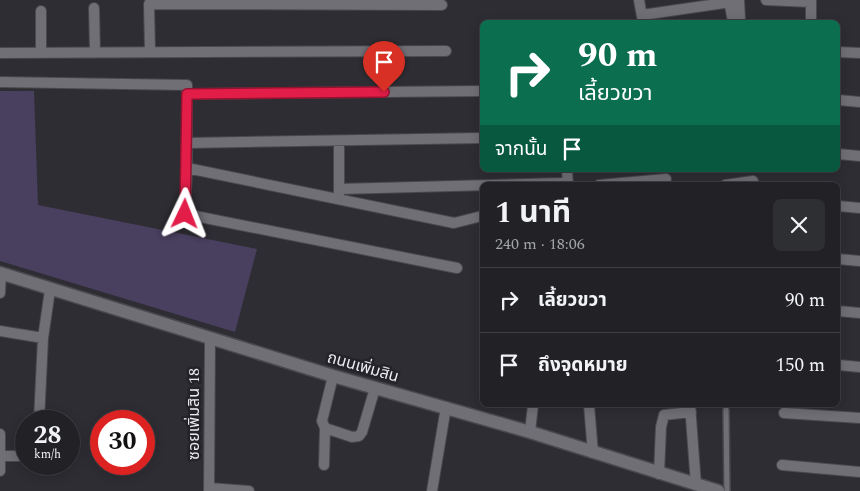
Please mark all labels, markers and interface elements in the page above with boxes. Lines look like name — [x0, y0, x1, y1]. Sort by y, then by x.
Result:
text: 90 m — [578, 29, 658, 82]
icon: right — [495, 40, 560, 105]
pin — [363, 41, 405, 92]
icon: arrive — [370, 48, 398, 76]
text: เลี้ยวขวา — [578, 77, 653, 110]
text: จากนั้น — [495, 135, 548, 164]
icon: arrive — [558, 135, 586, 163]
position arrow — [158, 187, 210, 239]
text: 1 นาที — [495, 190, 571, 236]
button: close — [773, 199, 825, 251]
text: 240 m · 18:06 — [495, 232, 585, 256]
icon: right — [495, 286, 523, 314]
text: เลี้ยวขวา — [538, 286, 607, 315]
text: 90 m — [785, 286, 825, 315]
street label: ถนนเพิ่มสิน — [324, 345, 402, 389]
icon: arrive — [495, 351, 523, 379]
text: ถึงจุดหมาย — [538, 351, 628, 380]
text: 150 m — [775, 351, 825, 380]
street label: ซอยเพิ่มสิน 18 — [182, 368, 206, 460]
speed limit sign: 30 — [90, 410, 155, 475]
text: 28 — [33, 417, 62, 455]
text: km/h — [34, 445, 61, 464]

